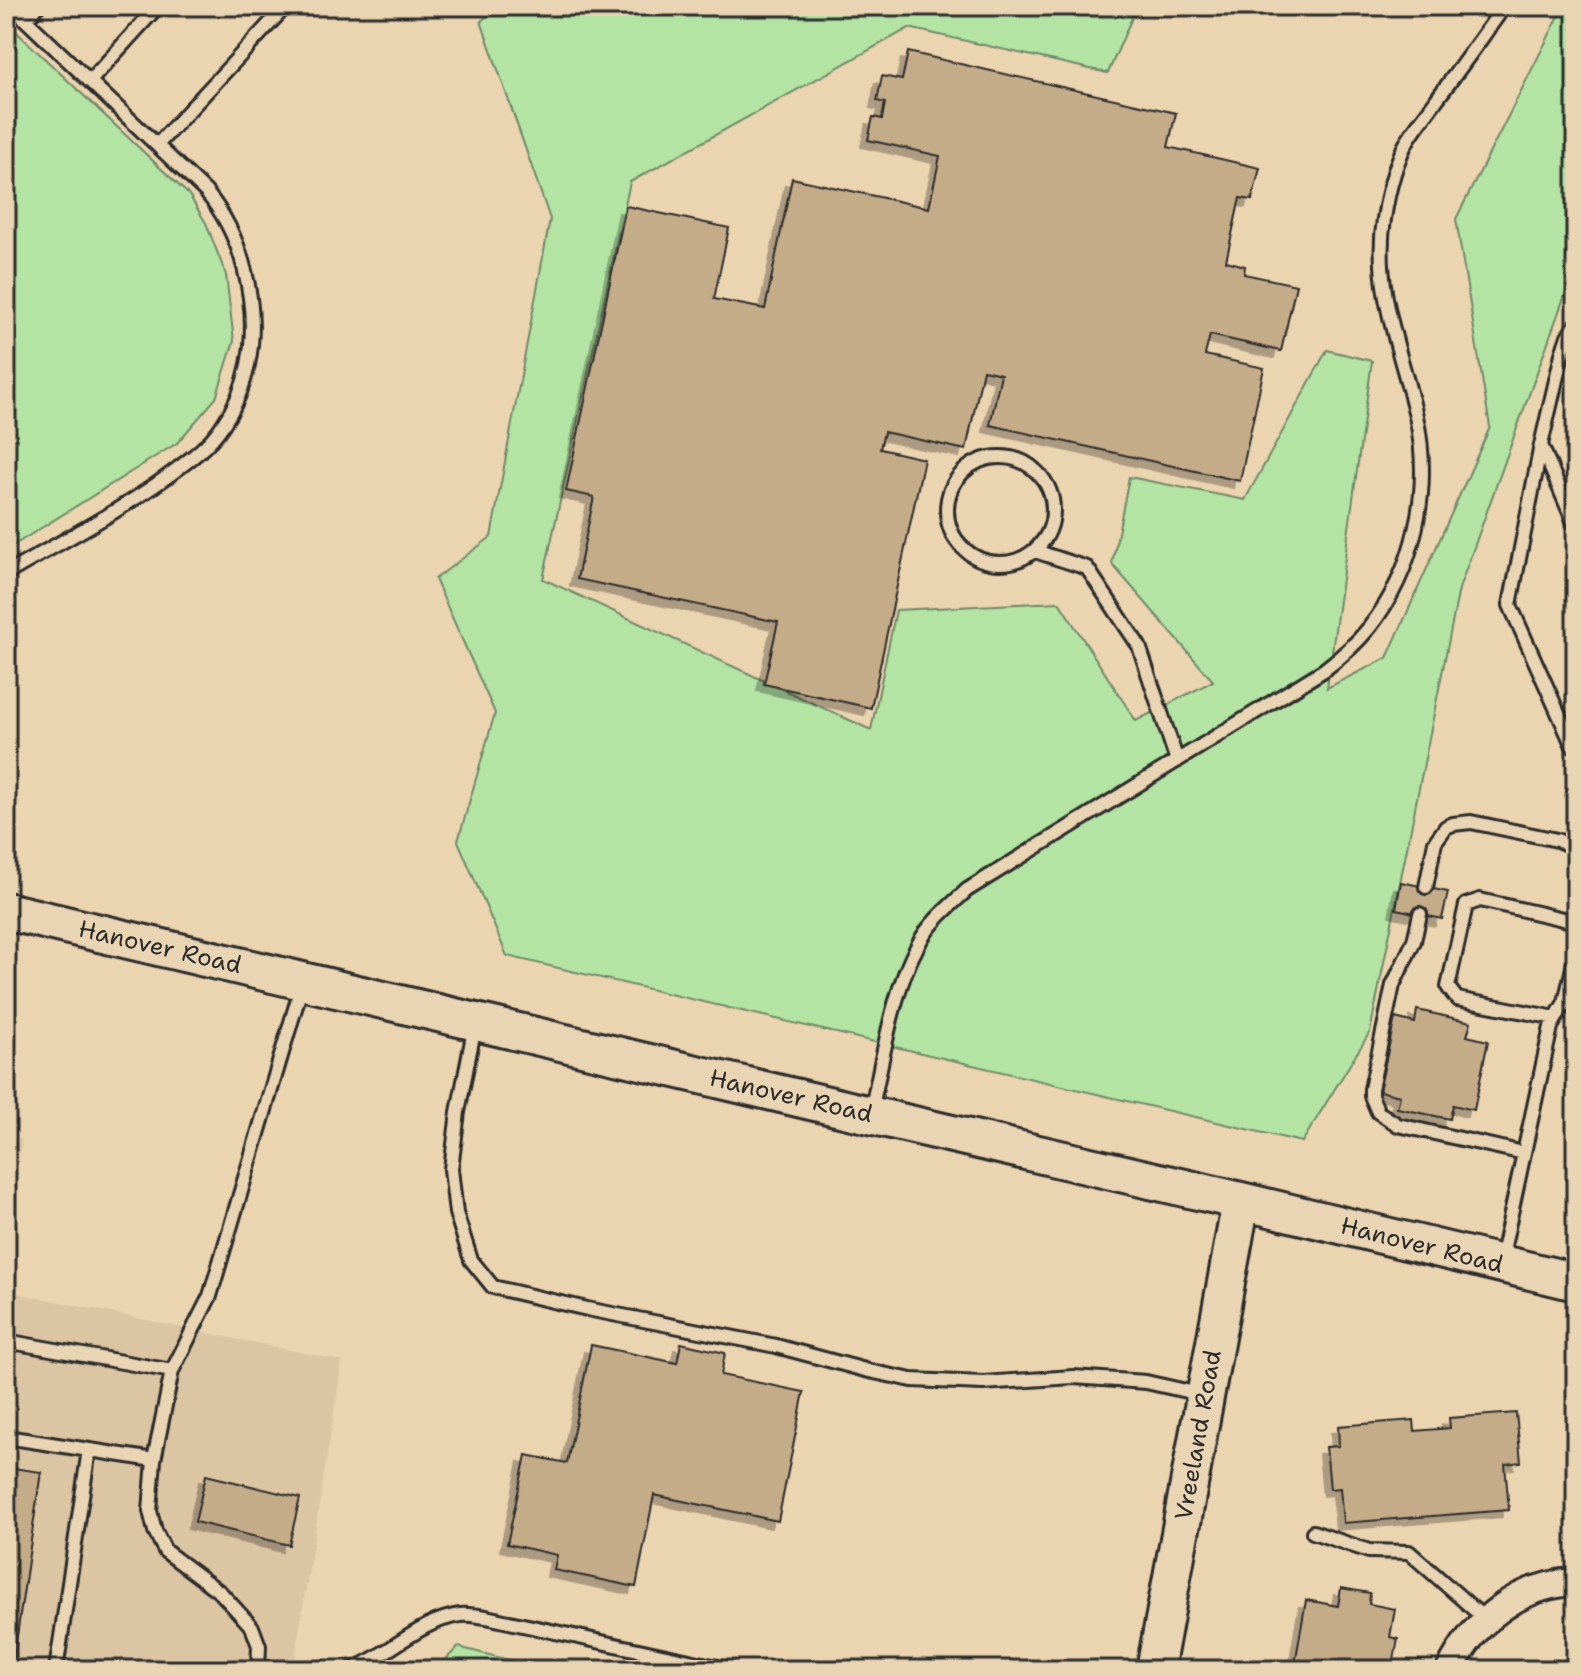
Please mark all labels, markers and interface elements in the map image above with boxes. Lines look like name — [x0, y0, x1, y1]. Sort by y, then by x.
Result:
street label: Hanover Road — [75, 913, 245, 981]
street label: Hanover Road — [706, 1062, 876, 1130]
street label: Hanover Road — [1337, 1209, 1507, 1281]
street label: Vreeland Road — [1167, 1347, 1229, 1523]

